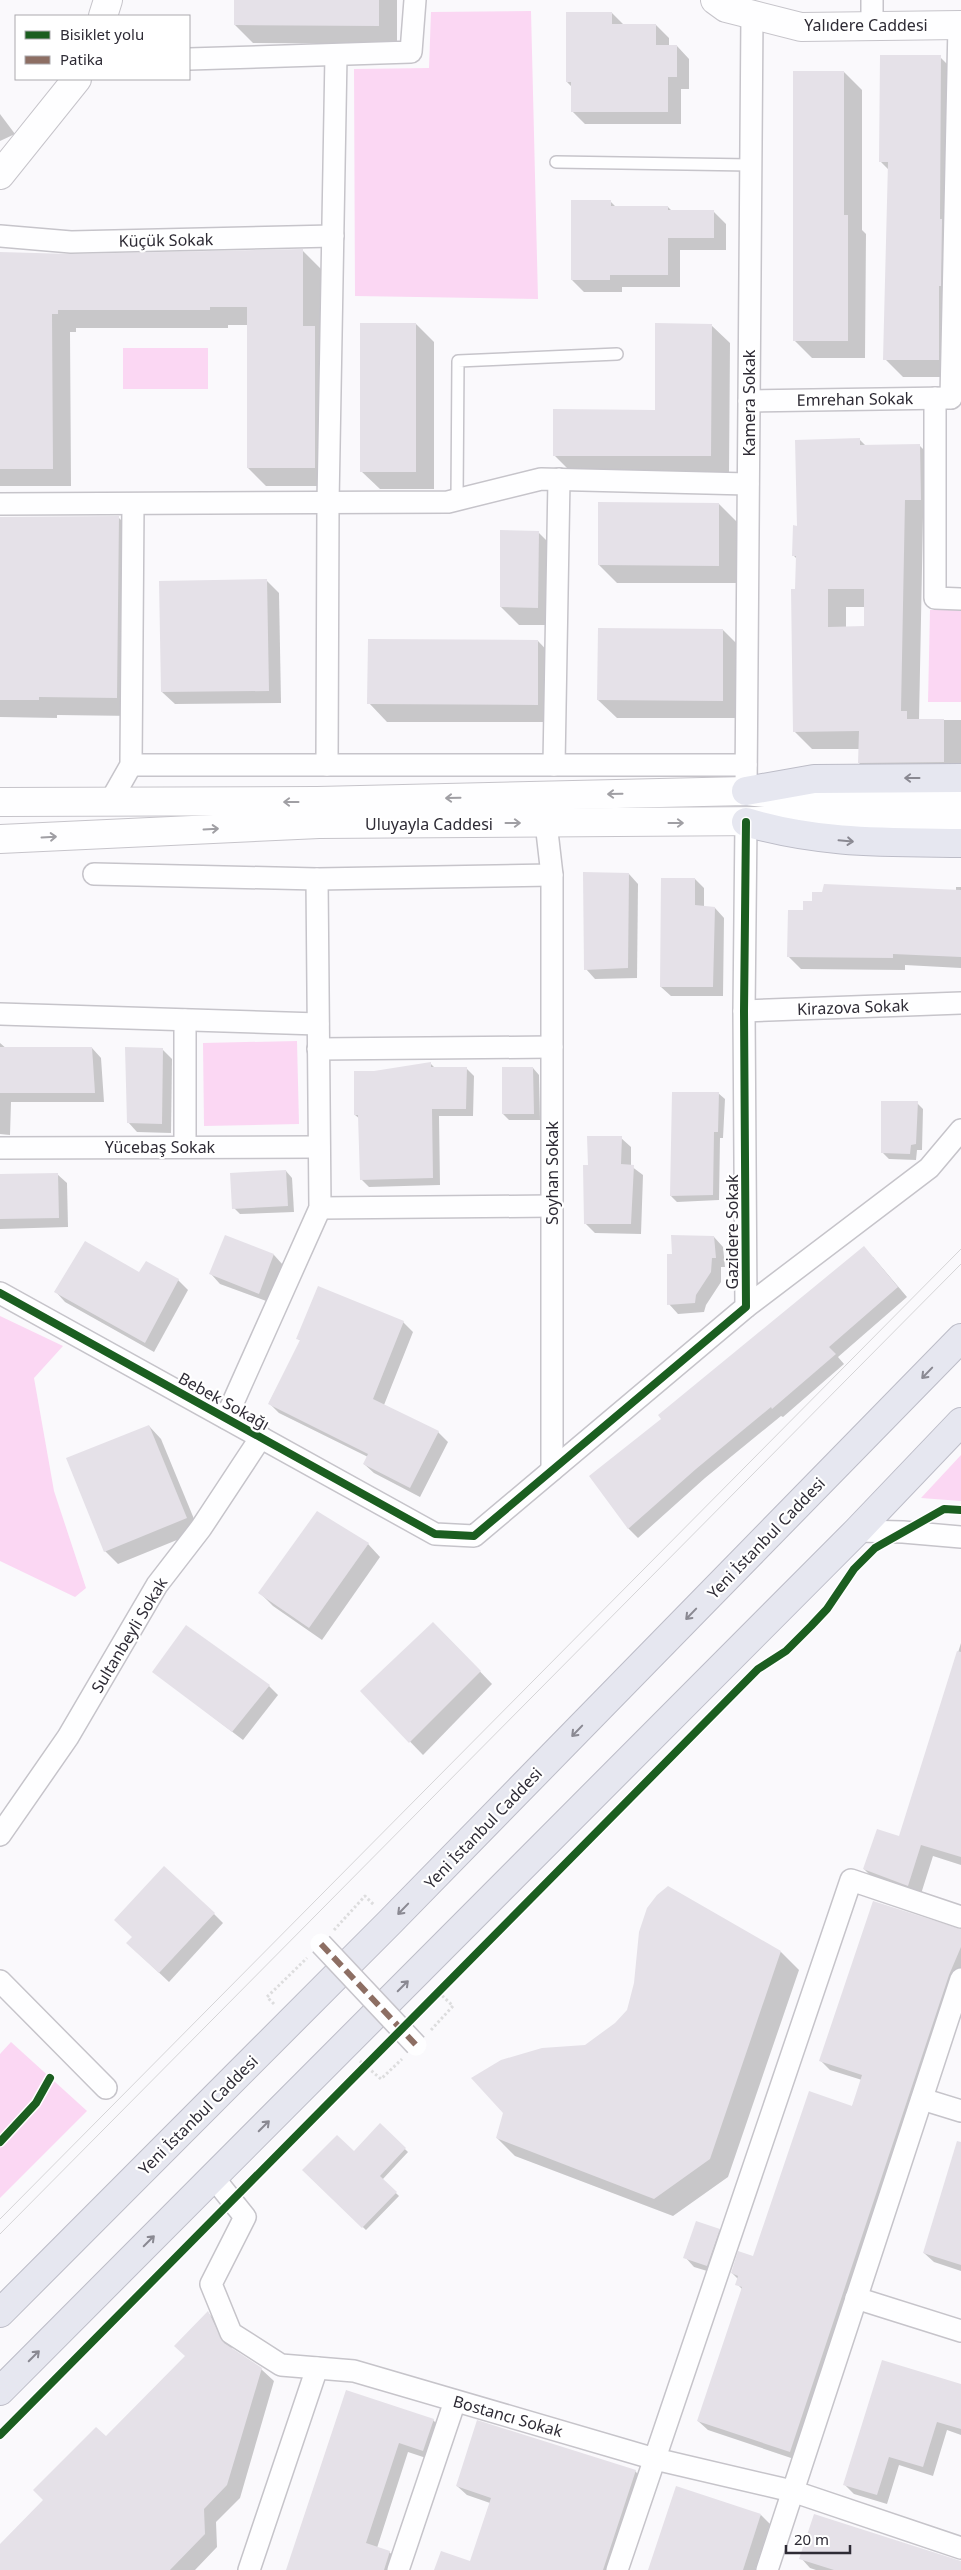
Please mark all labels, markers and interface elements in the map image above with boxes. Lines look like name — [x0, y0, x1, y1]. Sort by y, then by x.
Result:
street label: Yalıdere Caddesi — [804, 14, 928, 36]
legend — [15, 15, 190, 80]
text: Bisiklet yolu — [60, 24, 144, 44]
text: Patika — [60, 49, 103, 69]
street label: Küçük Sokak — [119, 228, 214, 252]
street label: Kamera Sokak — [738, 349, 760, 456]
street label: Emrehan Sokak — [797, 387, 914, 411]
one-way arrow — [905, 773, 921, 783]
one-way arrow — [608, 790, 624, 799]
one-way arrow — [445, 793, 462, 803]
one-way arrow — [283, 797, 299, 807]
street label: Uluyayla Caddesi — [365, 813, 493, 835]
one-way arrow — [505, 818, 521, 828]
one-way arrow — [668, 818, 684, 828]
one-way arrow — [202, 824, 219, 834]
one-way arrow — [40, 832, 56, 841]
one-way arrow — [837, 836, 853, 846]
street label: Kirazova Sokak — [797, 994, 910, 1020]
street label: Soyhan Sokak — [541, 1121, 563, 1225]
street label: Yücebaş Sokak — [105, 1136, 216, 1158]
street label: Gazidere Sokak — [721, 1174, 743, 1290]
street label: Bebek Sokağı — [175, 1367, 273, 1435]
one-way arrow — [921, 1367, 933, 1379]
street label: Yeni İstanbul Caddesi — [702, 1473, 830, 1603]
street label: Sultanbeyli Sokak — [86, 1573, 172, 1697]
one-way arrow — [685, 1608, 697, 1621]
one-way arrow — [572, 1724, 584, 1736]
street label: Yeni İstanbul Caddesi — [419, 1763, 547, 1893]
one-way arrow — [397, 1903, 409, 1916]
one-way arrow — [397, 1980, 409, 1992]
street label: Yeni İstanbul Caddesi — [133, 2050, 263, 2180]
one-way arrow — [258, 2120, 270, 2132]
one-way arrow — [143, 2235, 155, 2247]
one-way arrow — [28, 2351, 40, 2363]
street label: Bostancı Sokak — [451, 2390, 566, 2442]
scale bar — [786, 2522, 850, 2554]
text: 20 m — [794, 2529, 829, 2549]

